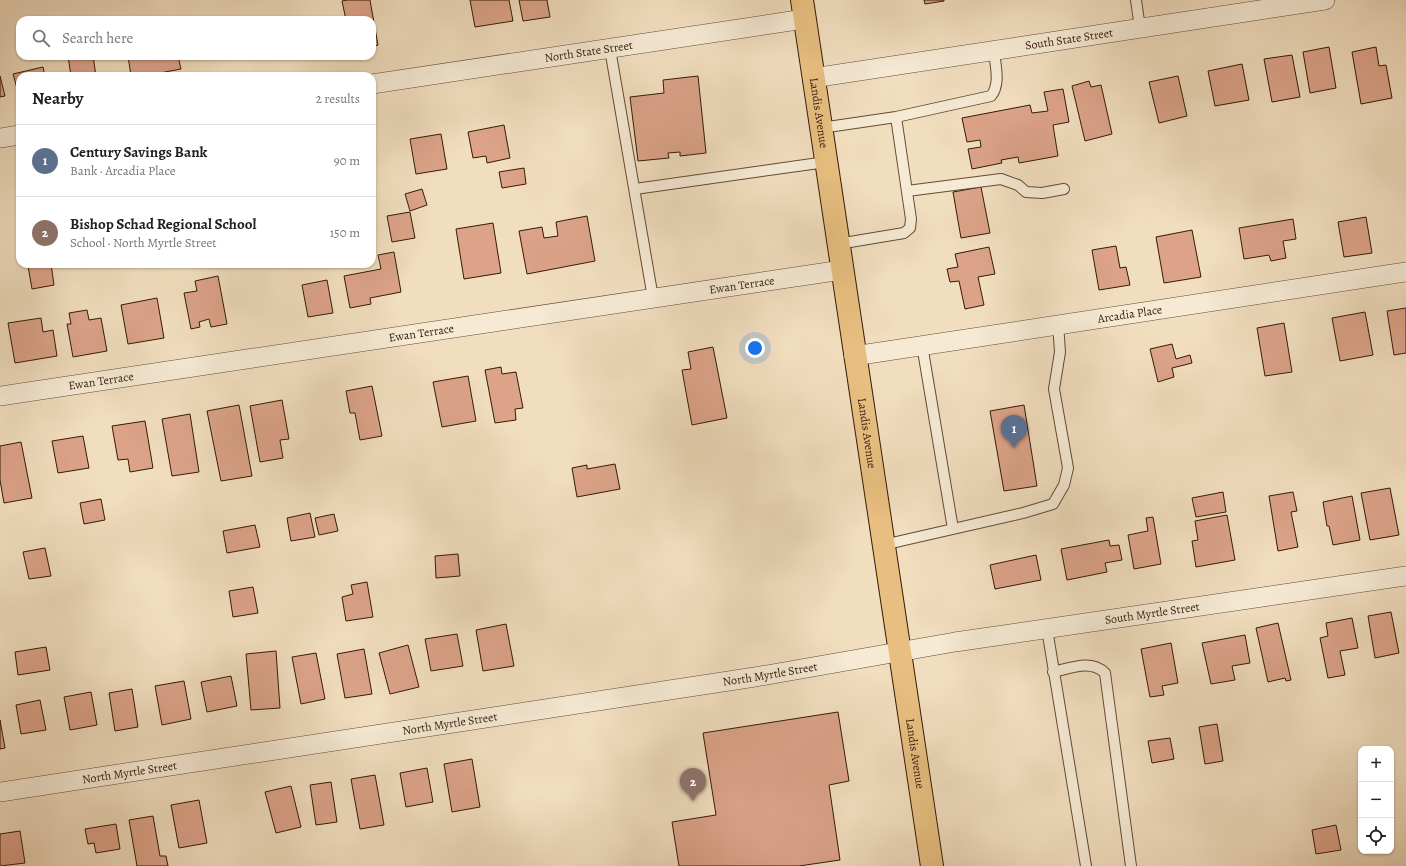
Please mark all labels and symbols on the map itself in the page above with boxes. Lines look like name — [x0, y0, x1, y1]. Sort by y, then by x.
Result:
street label: South State Street — [1024, 24, 1114, 54]
street label: North State Street — [543, 37, 634, 66]
street label: Landis Avenue — [806, 76, 832, 149]
street label: Ewan Terrace — [708, 272, 775, 298]
street label: Arcadia Place — [1095, 301, 1163, 327]
street label: Ewan Terrace — [388, 320, 455, 346]
your location — [745, 338, 765, 358]
street label: Ewan Terrace — [67, 368, 135, 394]
street label: Landis Avenue — [854, 397, 880, 470]
pin: 1 — [1001, 415, 1027, 448]
street label: South Myrtle Street — [1104, 598, 1201, 628]
street label: North Myrtle Street — [721, 658, 819, 690]
street label: North Myrtle Street — [401, 708, 498, 739]
street label: Landis Avenue — [902, 717, 928, 790]
street label: North Myrtle Street — [81, 757, 178, 787]
pin: 2 — [680, 768, 706, 801]

